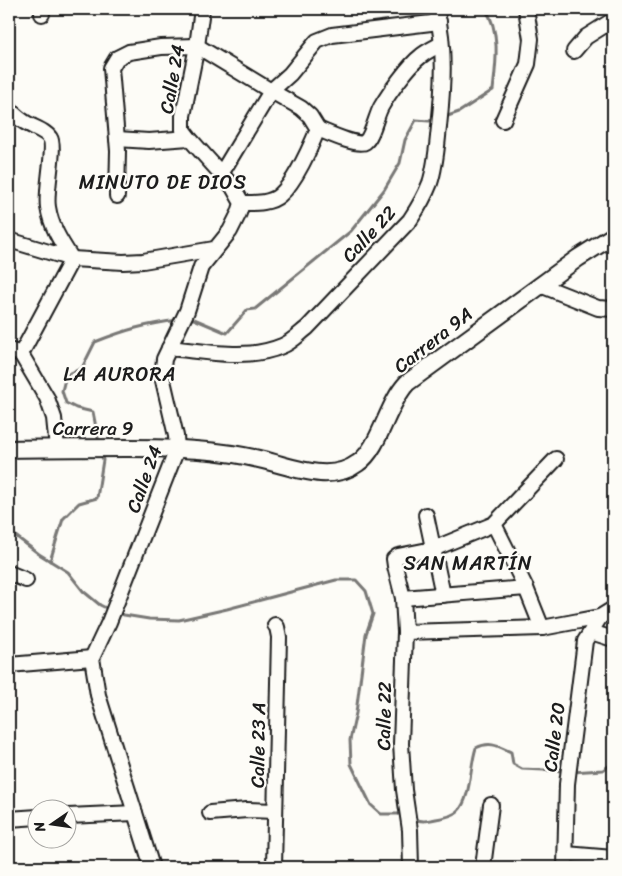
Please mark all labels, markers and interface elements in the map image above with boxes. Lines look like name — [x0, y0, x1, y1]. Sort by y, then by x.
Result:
street label: Calle 24 — [150, 42, 194, 116]
district label: MINUTO DE DIOS — [79, 165, 247, 200]
street label: Calle 22 — [333, 198, 405, 270]
street label: Carrera 9A — [386, 298, 480, 382]
district label: LA AURORA — [63, 357, 177, 392]
street label: Carrera 9 — [53, 412, 133, 445]
street label: Calle 24 — [117, 440, 171, 517]
district label: SAN MARTÍN — [403, 546, 533, 581]
street label: Calle 22 — [367, 681, 401, 751]
street label: Calle 20 — [533, 700, 575, 774]
street label: Calle 23 A — [241, 702, 275, 788]
north arrow — [28, 798, 78, 848]
text: N — [26, 819, 53, 835]

